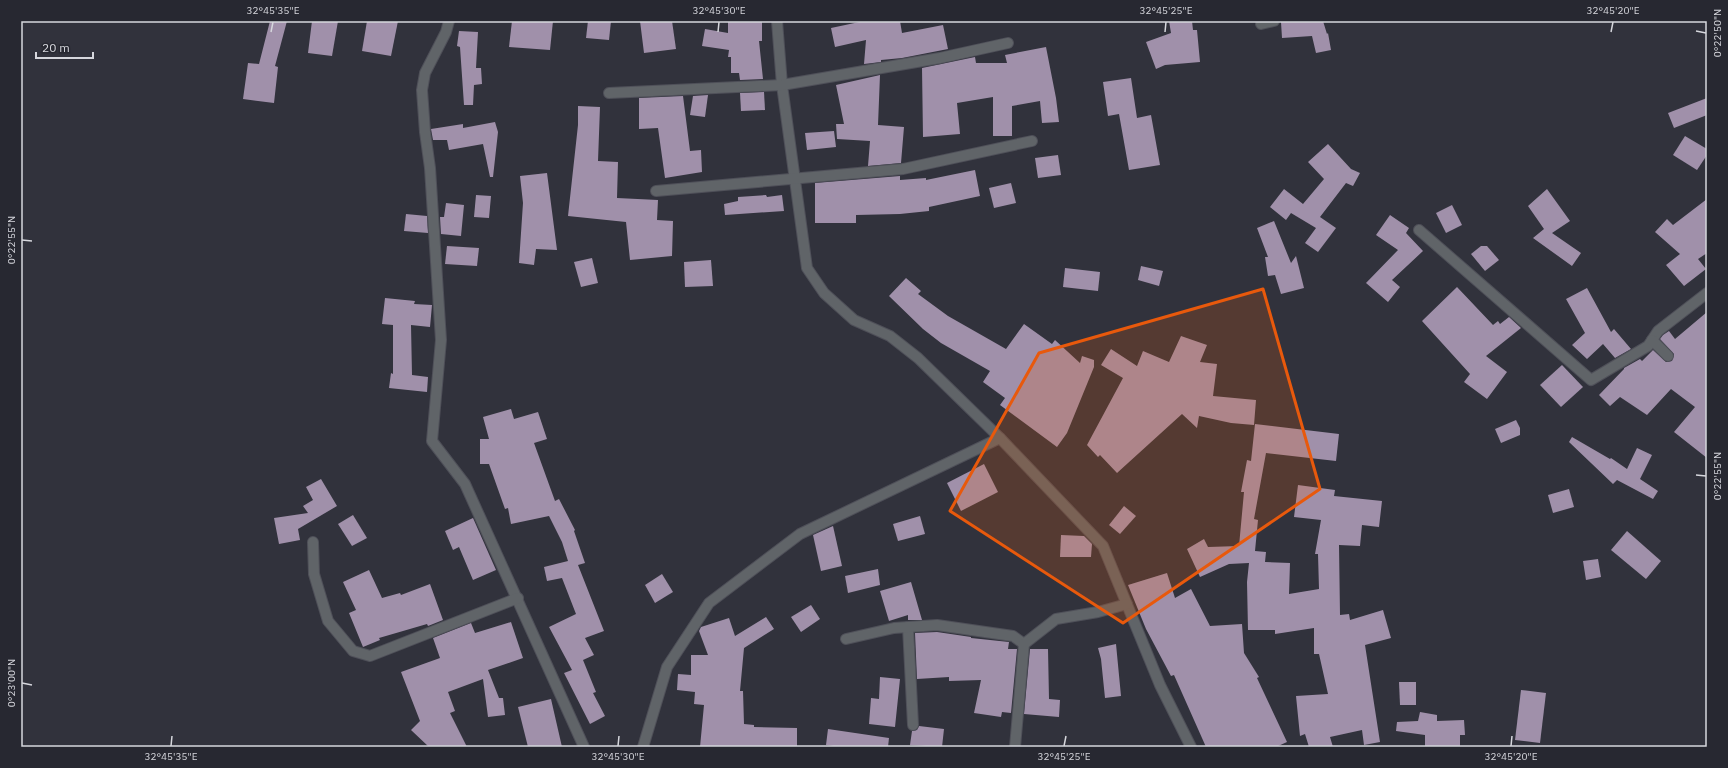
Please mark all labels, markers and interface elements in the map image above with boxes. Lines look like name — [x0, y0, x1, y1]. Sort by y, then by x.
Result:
text: 32°45'35"E — [246, 4, 300, 17]
text: 32°45'30"E — [692, 4, 746, 17]
text: 32°45'25"E — [1139, 4, 1193, 17]
text: 32°45'20"E — [1586, 4, 1640, 17]
text: 0°22'50"N — [1711, 9, 1724, 57]
scale bar — [36, 34, 93, 60]
text: 20 m — [42, 40, 70, 55]
text: 0°22'55"N — [5, 216, 18, 264]
text: 0°22'55"N — [1711, 452, 1724, 500]
text: 0°23'00"N — [5, 659, 18, 707]
text: 32°45'35"E — [144, 750, 198, 763]
text: 32°45'30"E — [591, 750, 645, 763]
text: 32°45'25"E — [1037, 750, 1091, 763]
text: 32°45'20"E — [1484, 750, 1538, 763]

